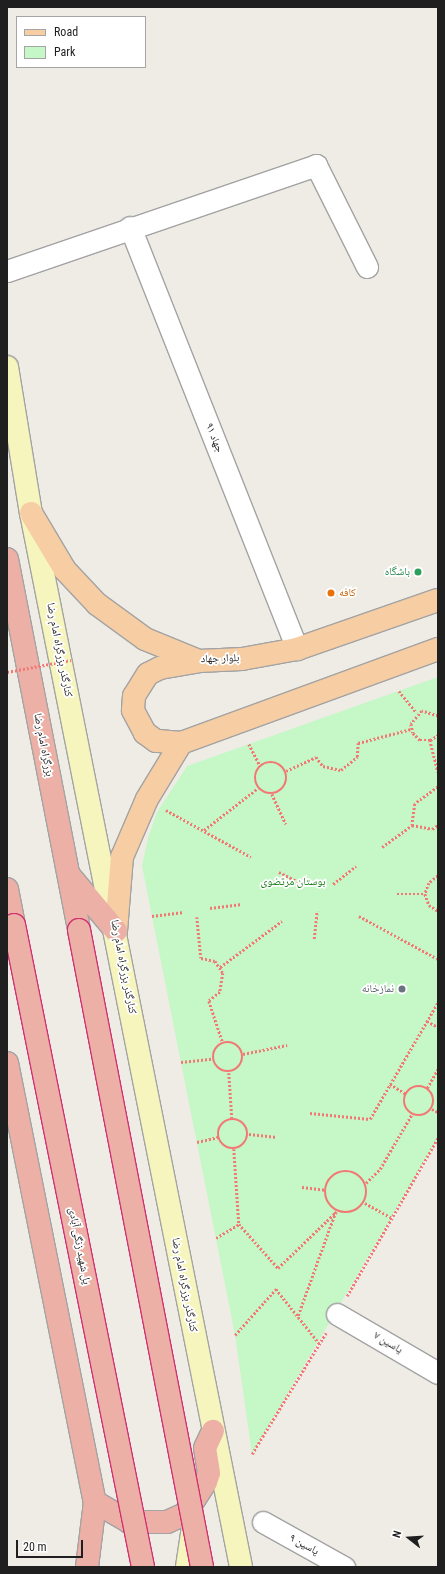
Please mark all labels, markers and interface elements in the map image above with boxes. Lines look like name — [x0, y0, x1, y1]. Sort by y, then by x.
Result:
legend — [16, 16, 146, 68]
text: Road — [54, 25, 78, 39]
text: Park — [54, 45, 75, 59]
street label: جهاد ۹۱ — [202, 421, 226, 455]
place label: باشگاه — [385, 565, 410, 579]
marker: باشگاه — [413, 567, 423, 577]
place label: کافه — [339, 586, 356, 600]
marker: کافه — [326, 588, 336, 598]
street label: کنارگذر بزرگراه امام رضا — [43, 602, 75, 698]
street label: بلوار جهاد — [200, 652, 240, 666]
street label: بزرگراه امام رضا — [30, 712, 56, 778]
park label: بوستان مرتضوی — [261, 875, 325, 889]
street label: کنارگذر بزرگراه امام رضا — [107, 919, 139, 1015]
place label: نمازخانه — [362, 982, 394, 996]
marker: نمازخانه — [397, 984, 407, 994]
street label: پل شهید زنگی آبادی — [65, 1206, 93, 1286]
street label: کنارگذر بزرگراه امام رضا — [168, 1237, 200, 1333]
street label: یاسین ۷ — [371, 1329, 405, 1357]
north arrow — [389, 1518, 429, 1558]
text: N — [390, 1529, 404, 1539]
scale bar — [18, 1532, 85, 1558]
street label: یاسین ۹ — [287, 1532, 321, 1558]
text: 20 m — [23, 1540, 47, 1554]

